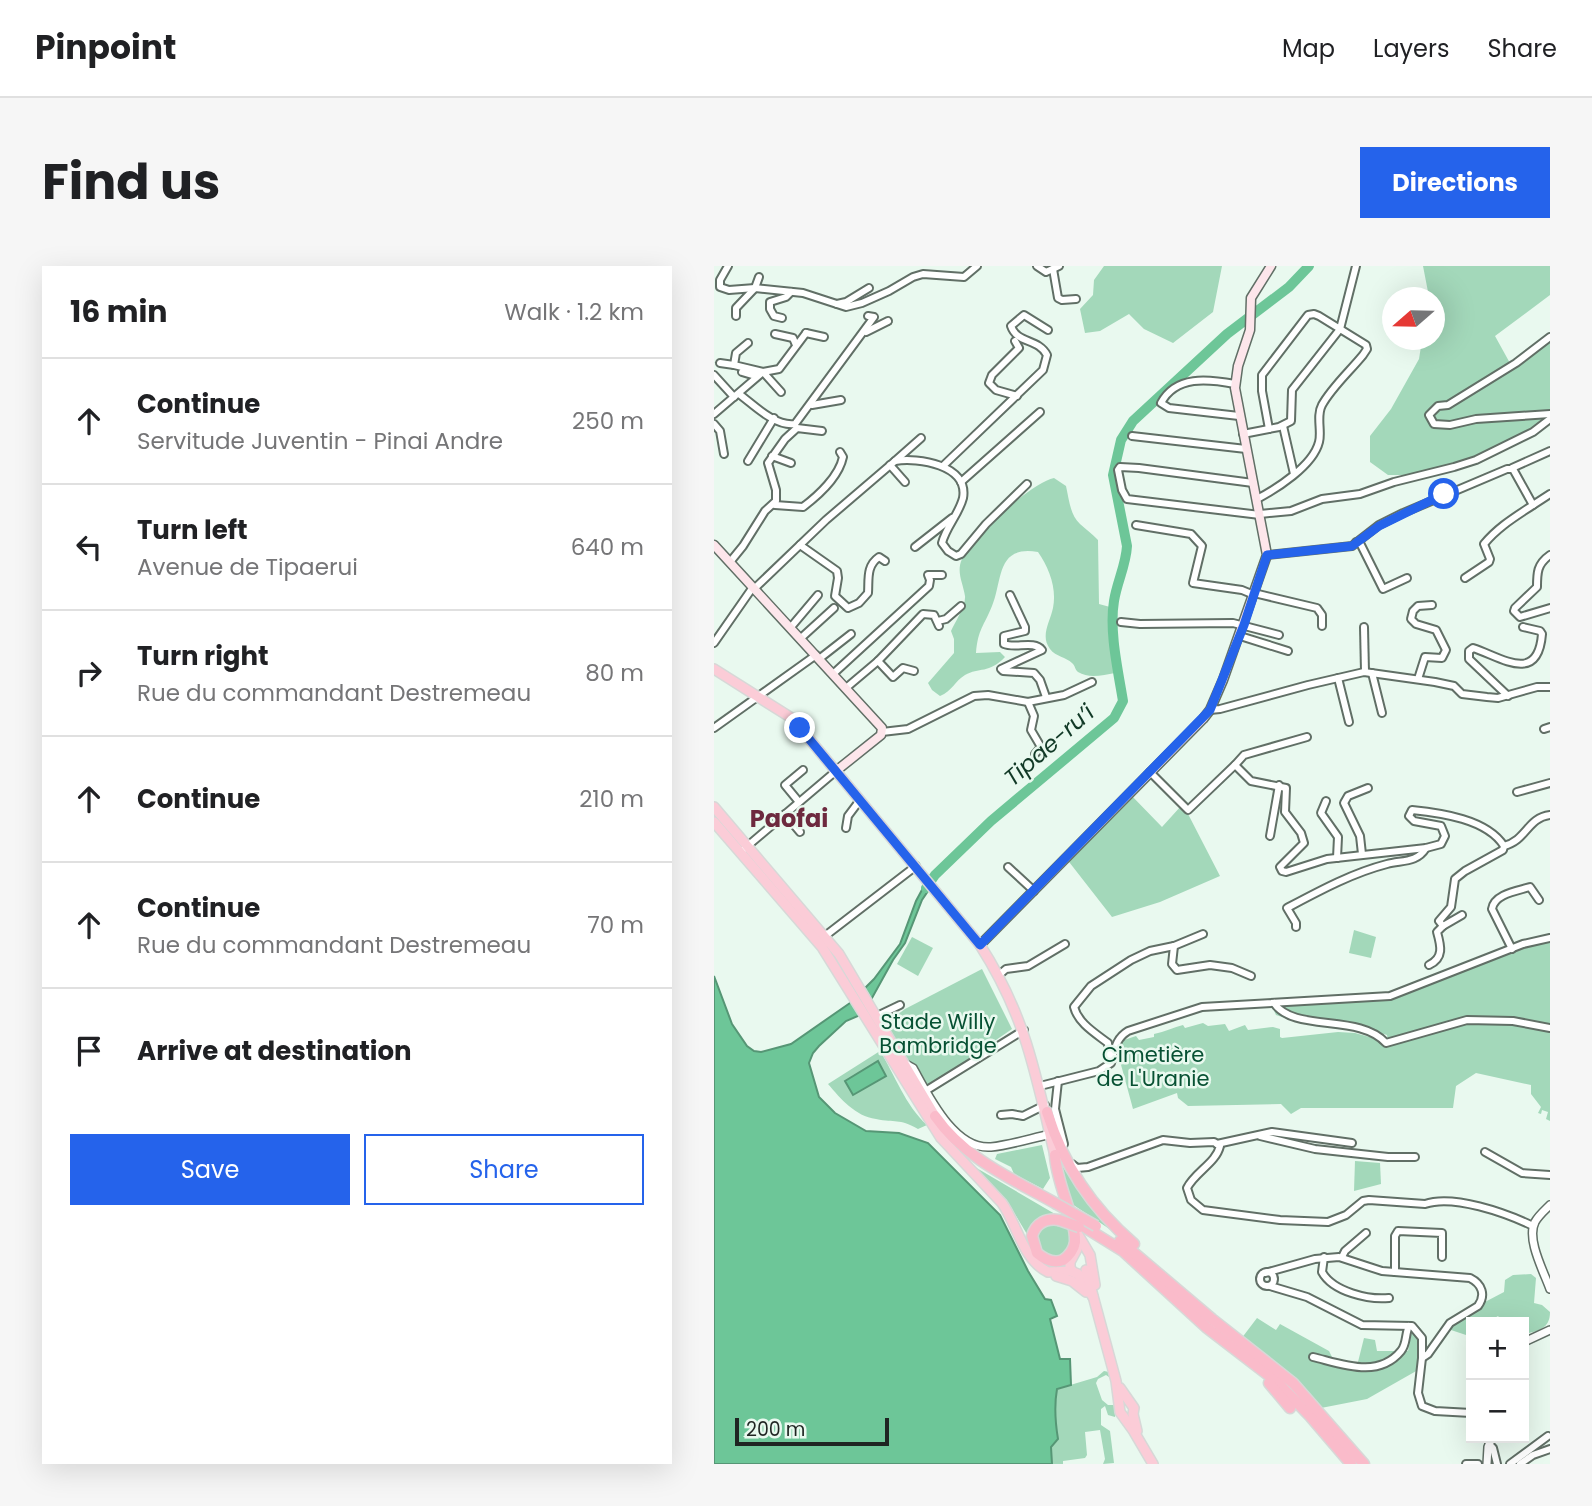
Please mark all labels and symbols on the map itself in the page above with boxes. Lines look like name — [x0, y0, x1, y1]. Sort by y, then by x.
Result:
north arrow — [1382, 287, 1445, 350]
route start — [1428, 478, 1459, 509]
water label: Tipae-ru’i — [997, 697, 1101, 793]
route end — [784, 712, 815, 743]
district label: Paofai — [750, 802, 828, 835]
park label: Stade Willy Bambridge — [879, 1007, 997, 1060]
park label: Cimetière de L'Uranie — [1096, 1040, 1210, 1093]
scale bar — [735, 1415, 889, 1447]

